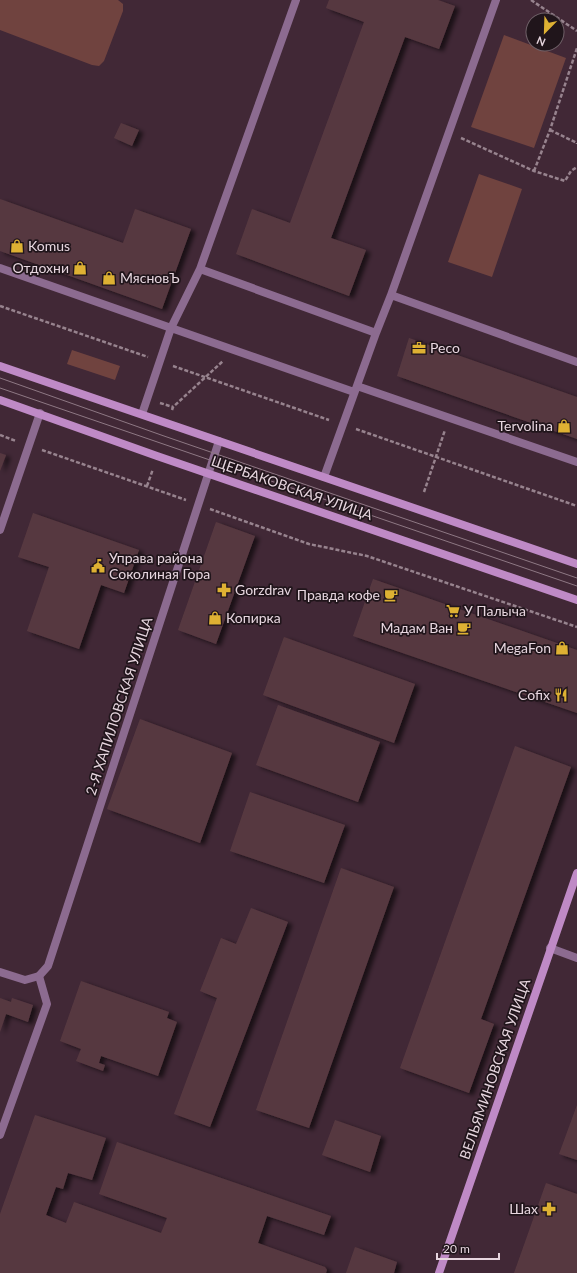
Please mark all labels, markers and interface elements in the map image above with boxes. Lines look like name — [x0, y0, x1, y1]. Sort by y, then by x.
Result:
north arrow — [525, 12, 565, 52]
text: N — [534, 34, 547, 49]
place label: Komus — [28, 237, 70, 254]
shop icon: Komus — [9, 238, 25, 254]
place label: Отдохни — [12, 259, 69, 276]
shop icon: Отдохни — [72, 260, 88, 276]
place label: МясновЪ — [120, 269, 180, 286]
shop icon: МясновЪ — [101, 270, 117, 286]
place label: Ресо — [430, 339, 460, 356]
office icon: Ресо — [411, 340, 427, 356]
place label: Tervolina — [498, 417, 553, 434]
shop icon: Tervolina — [556, 418, 572, 434]
street label: ЩЕРБАКОВСКАЯ УЛИЦА — [209, 452, 376, 523]
place label: Управа района Соколиная Гора — [109, 549, 210, 582]
public building icon: Управа района Соколиная Гора — [90, 558, 106, 574]
place label: Gorzdrav — [235, 581, 292, 598]
pharmacy icon: Gorzdrav — [216, 582, 232, 598]
place label: Правда кофе — [297, 586, 380, 603]
cafe icon: Правда кофе — [383, 587, 399, 603]
place label: У Палыча — [464, 602, 526, 619]
supermarket icon: У Палыча — [445, 603, 461, 619]
place label: Копирка — [226, 609, 281, 626]
shop icon: Копирка — [207, 610, 223, 626]
street label: 2-Я ХАПИЛОВСКАЯ УЛИЦА — [82, 614, 156, 797]
place label: Мадам Ван — [380, 619, 453, 636]
cafe icon: Мадам Ван — [456, 620, 472, 636]
place label: MegaFon — [494, 639, 551, 656]
shop icon: MegaFon — [554, 640, 570, 656]
place label: Cofix — [518, 686, 550, 703]
restaurant icon: Cofix — [553, 687, 569, 703]
street label: ВЕЛЬЯМИНОВСКАЯ УЛИЦА — [456, 976, 534, 1161]
place label: Шах — [509, 1200, 538, 1217]
pharmacy icon: Шах — [541, 1201, 557, 1217]
scale bar — [437, 1235, 499, 1261]
text: 20 m — [443, 1241, 470, 1256]

